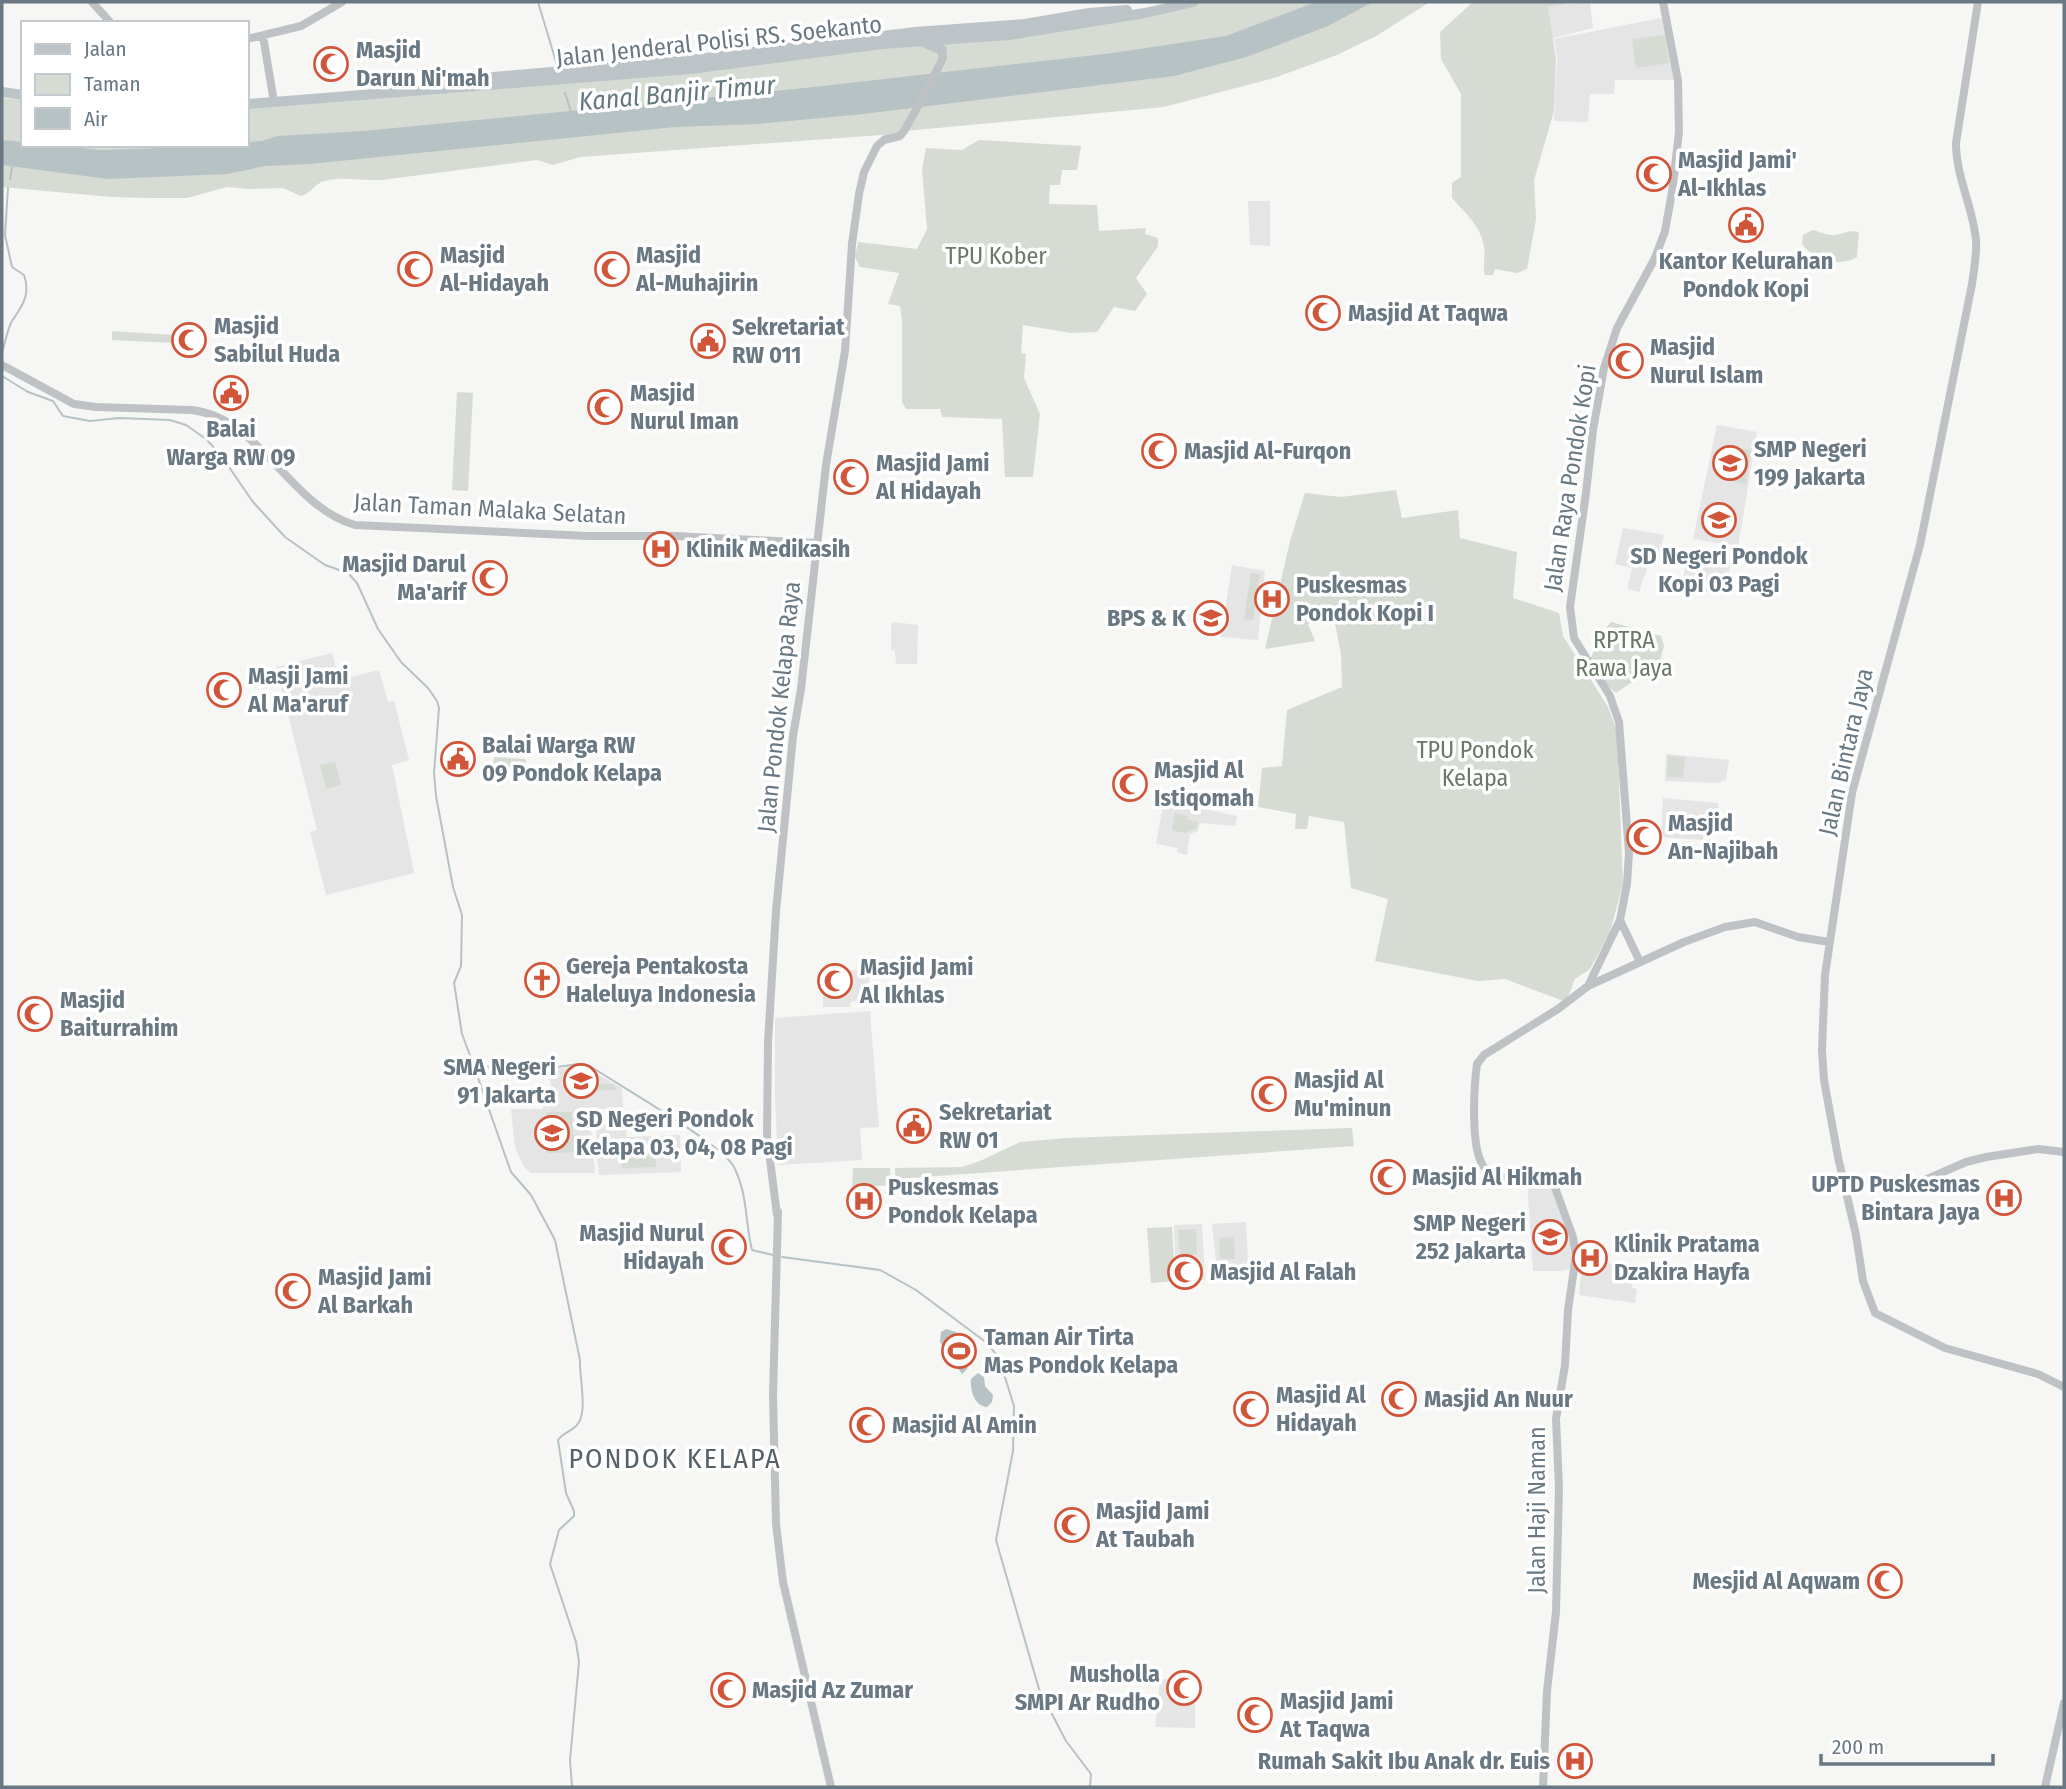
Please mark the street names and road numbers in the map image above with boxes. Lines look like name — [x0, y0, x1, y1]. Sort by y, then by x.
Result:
street label: Jalan Jenderal Polisi RS. Soekanto — [555, 10, 883, 72]
street label: Jalan Raya Pondok Kopi — [1538, 362, 1602, 594]
street label: Jalan Taman Malaka Selatan — [353, 488, 627, 530]
street label: Jalan Pondok Kelapa Raya — [752, 580, 806, 834]
street label: Jalan Bintara Jaya — [1813, 666, 1879, 838]
street label: Jalan Haji Naman — [1523, 1426, 1551, 1594]

